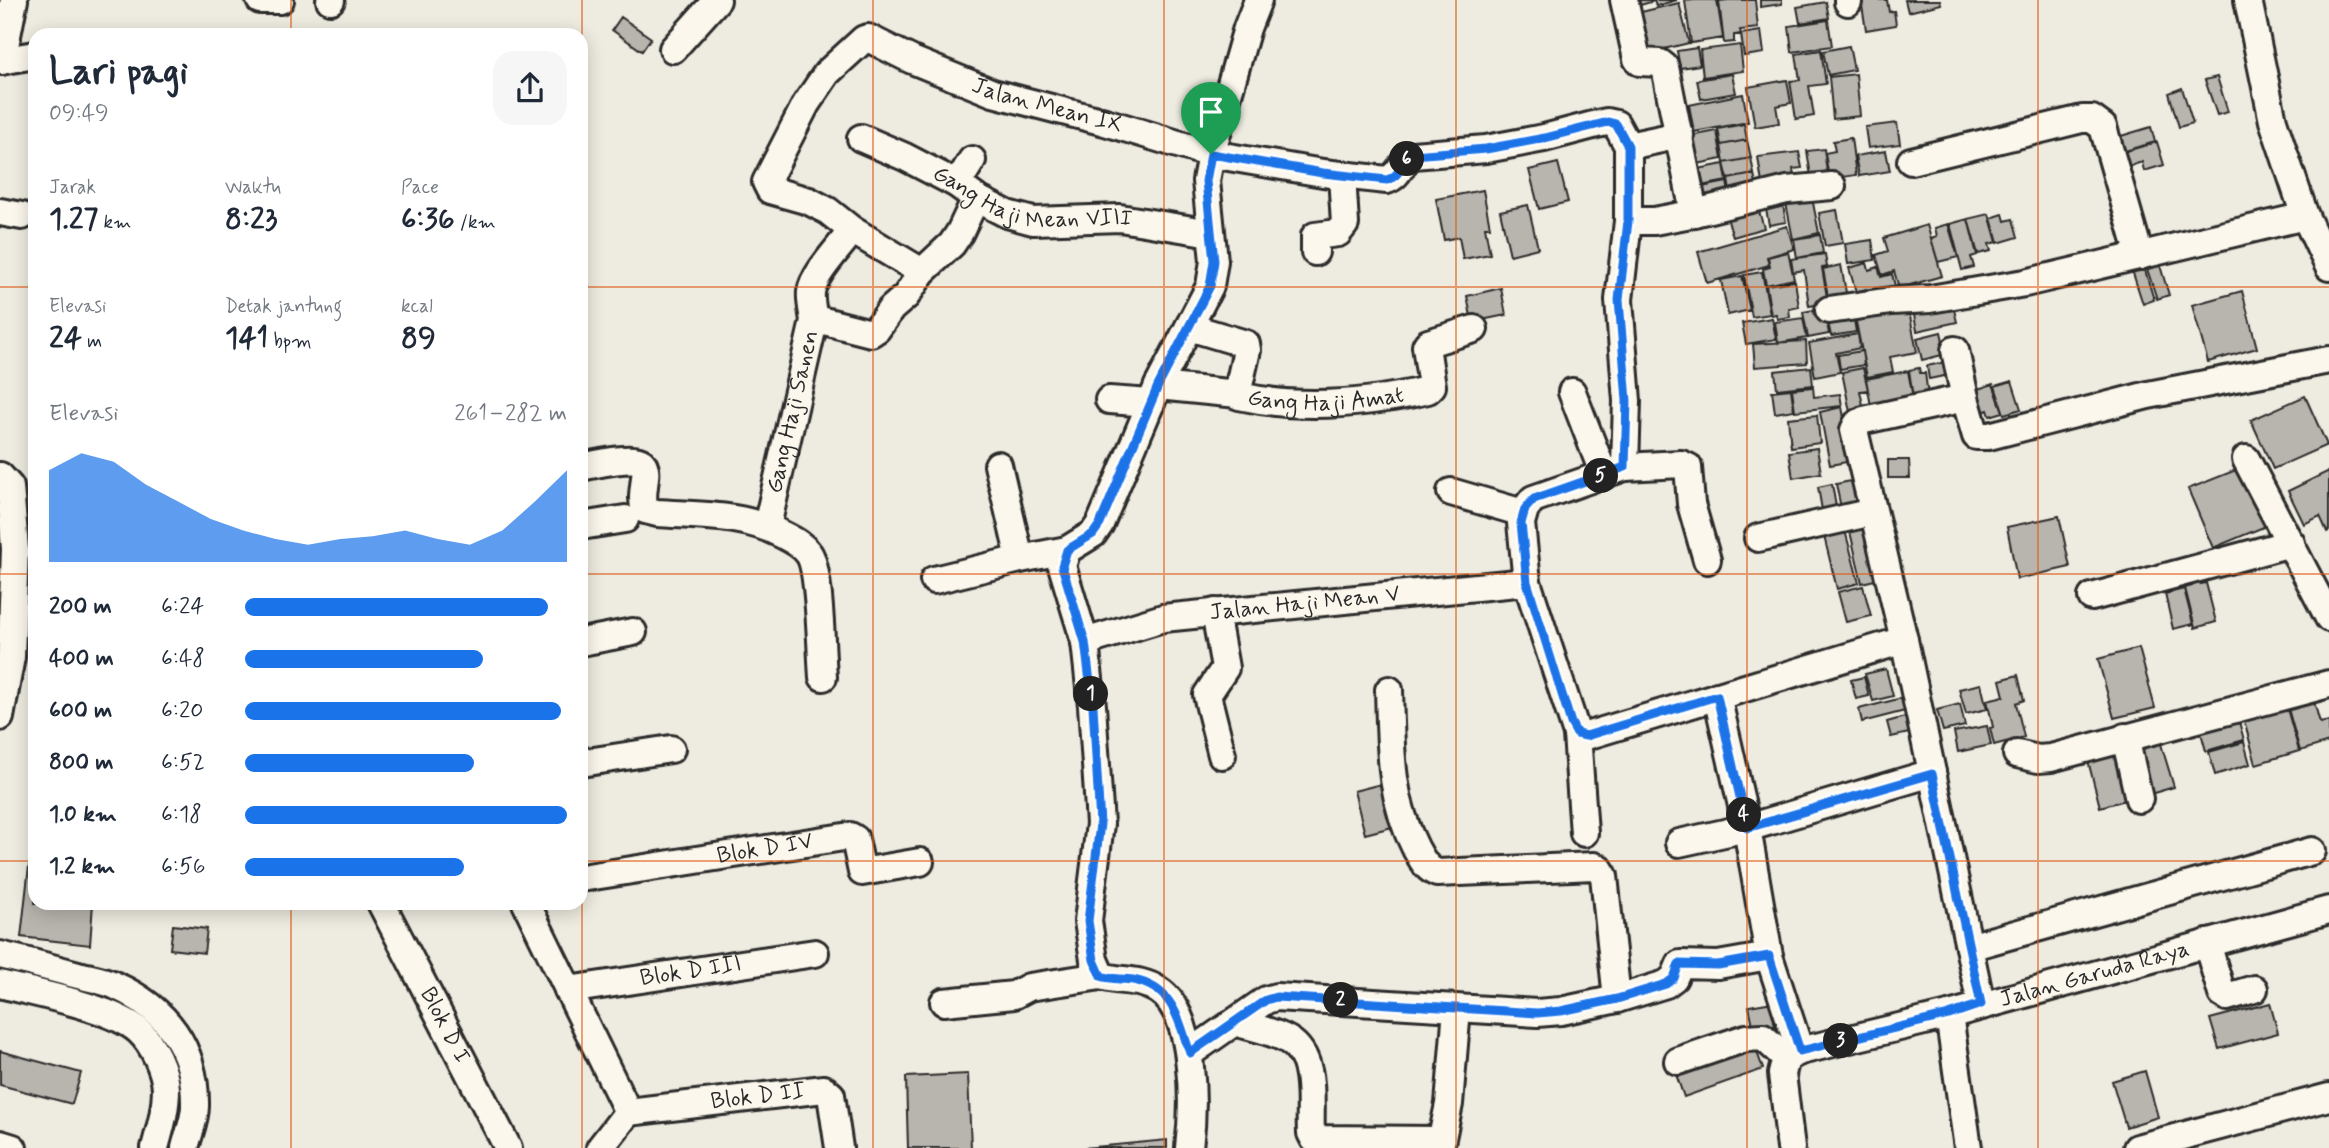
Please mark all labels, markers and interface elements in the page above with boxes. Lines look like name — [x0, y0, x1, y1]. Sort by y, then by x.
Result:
text: Lari pagi — [49, 48, 188, 97]
button: share — [493, 51, 567, 125]
street label: Jalan Mean IX — [967, 71, 1126, 141]
pin — [1181, 82, 1241, 154]
icon: arrive — [1192, 93, 1230, 131]
text: 09:49 — [49, 99, 109, 129]
pin: 6 — [1390, 142, 1424, 176]
text: 6 — [1402, 146, 1411, 171]
street label: Gang Haji Mean VIII — [927, 159, 1134, 236]
text: Jarak — [49, 175, 96, 200]
text: Waktu — [225, 175, 281, 200]
text: Pace — [401, 175, 439, 200]
text: 1.27 — [49, 200, 98, 239]
text: 8:23 — [225, 200, 277, 239]
text: 6:36 — [401, 200, 455, 239]
text: km — [98, 210, 131, 235]
text: /km — [455, 210, 496, 235]
text: Elevasi — [49, 294, 106, 319]
text: Detak jantung — [225, 294, 342, 319]
text: kcal — [401, 294, 433, 319]
text: 24 — [49, 319, 82, 358]
text: 141 — [225, 319, 268, 358]
text: 89 — [401, 319, 436, 358]
street label: Gang Haji Sanen — [760, 328, 826, 496]
text: m — [82, 329, 102, 354]
text: bpm — [268, 329, 312, 354]
street label: Gang Haji Amat — [1245, 380, 1406, 421]
text: Elevasi — [49, 399, 118, 429]
text: 261–282 m — [454, 399, 567, 429]
pin: 5 — [1584, 458, 1618, 494]
text: 5 — [1595, 463, 1606, 488]
street label: Jalan Haji Mean V — [1208, 580, 1401, 628]
text: 200 m — [49, 592, 112, 622]
text: 6:24 — [161, 592, 204, 622]
text: 400 m — [49, 644, 114, 674]
text: 6:48 — [161, 644, 205, 674]
pin: 1 — [1074, 676, 1108, 712]
text: 1 — [1086, 681, 1095, 706]
text: 600 m — [49, 696, 112, 726]
text: 6:20 — [161, 696, 203, 726]
text: 800 m — [49, 748, 113, 778]
text: 6:52 — [161, 748, 205, 778]
pin: 4 — [1726, 798, 1762, 832]
text: 1.0 km — [49, 800, 117, 830]
text: 6:18 — [161, 800, 202, 830]
text: 4 — [1738, 802, 1749, 827]
street label: Blok D IV — [715, 827, 815, 872]
text: 1.2 km — [49, 852, 115, 882]
text: 6:56 — [161, 852, 205, 882]
street label: Jalan Garuda Raya — [1996, 934, 2193, 1015]
street label: Blok D III — [638, 949, 743, 994]
street label: Blok D I — [412, 982, 477, 1069]
pin: 2 — [1324, 982, 1358, 1018]
text: 2 — [1336, 987, 1345, 1012]
pin: 3 — [1824, 1024, 1858, 1058]
text: 3 — [1836, 1028, 1845, 1053]
street label: Blok D II — [709, 1076, 807, 1117]

